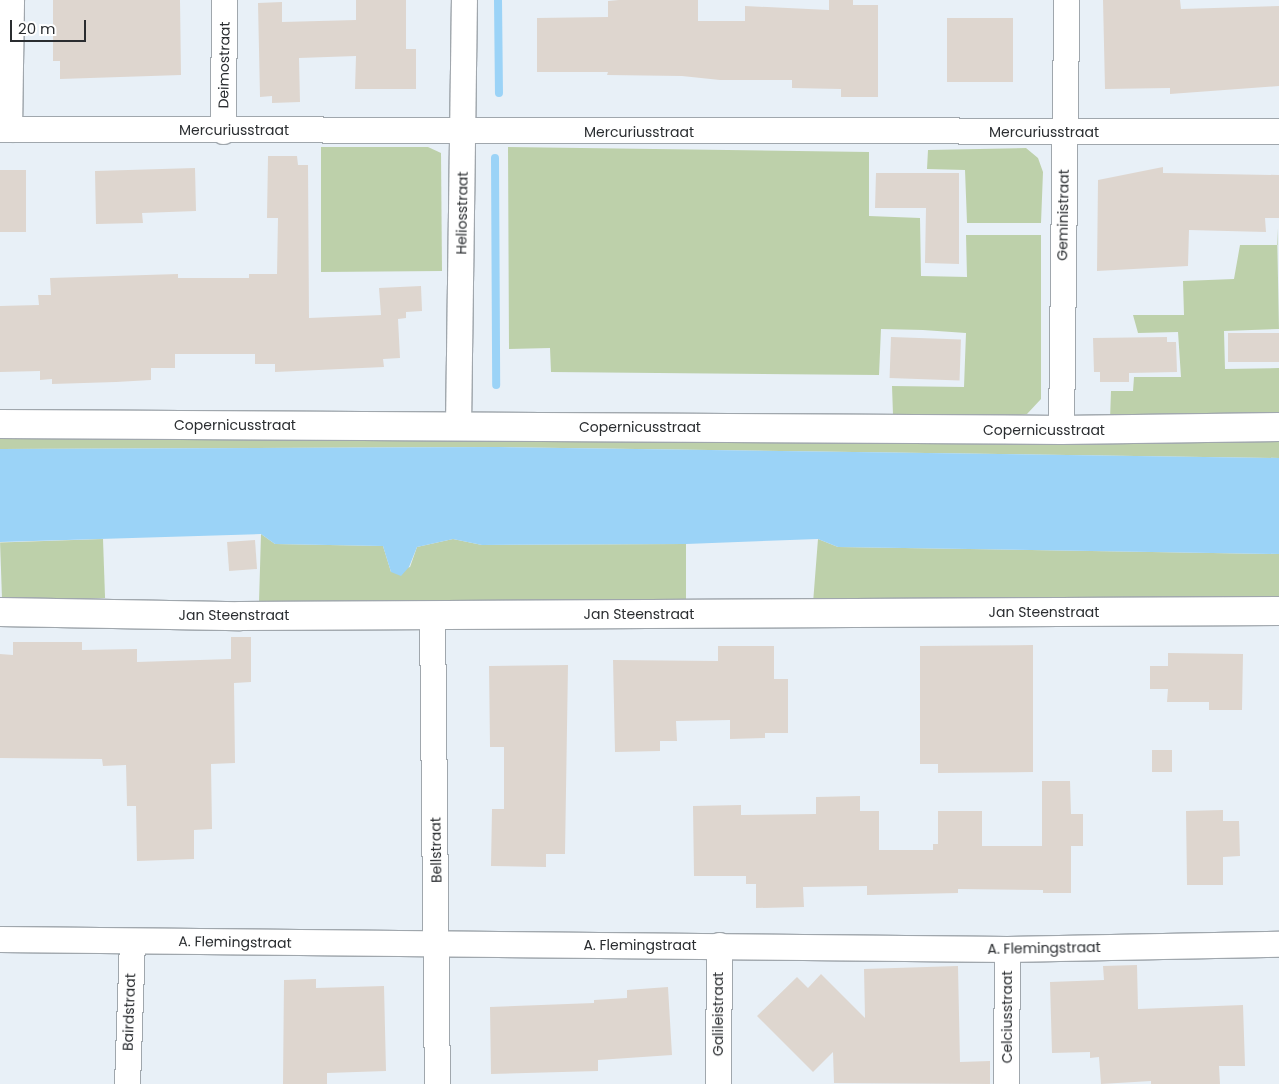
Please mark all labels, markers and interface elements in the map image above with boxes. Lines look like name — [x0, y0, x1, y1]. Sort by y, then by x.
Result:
scale bar — [12, 10, 89, 42]
text: 20 m — [18, 18, 56, 39]
street label: Deimostraat — [215, 21, 233, 109]
street label: Mercuriusstraat — [179, 122, 289, 138]
street label: Mercuriusstraat — [584, 124, 694, 140]
street label: Mercuriusstraat — [989, 124, 1099, 140]
street label: Geministraat — [1054, 169, 1072, 261]
street label: Heliosstraat — [453, 171, 471, 255]
street label: Copernicusstraat — [174, 417, 296, 433]
street label: Copernicusstraat — [579, 419, 701, 435]
street label: Copernicusstraat — [983, 422, 1105, 438]
street label: Jan Steenstraat — [989, 604, 1099, 620]
street label: Jan Steenstraat — [584, 606, 694, 622]
street label: Jan Steenstraat — [179, 607, 289, 623]
street label: Bellstraat — [427, 817, 445, 883]
street label: A. Flemingstraat — [178, 933, 292, 951]
street label: A. Flemingstraat — [583, 937, 697, 953]
street label: A. Flemingstraat — [987, 939, 1101, 957]
street label: Celciusstraat — [999, 971, 1015, 1063]
street label: Galileistraat — [710, 972, 726, 1056]
street label: Bairdstraat — [119, 973, 139, 1051]

